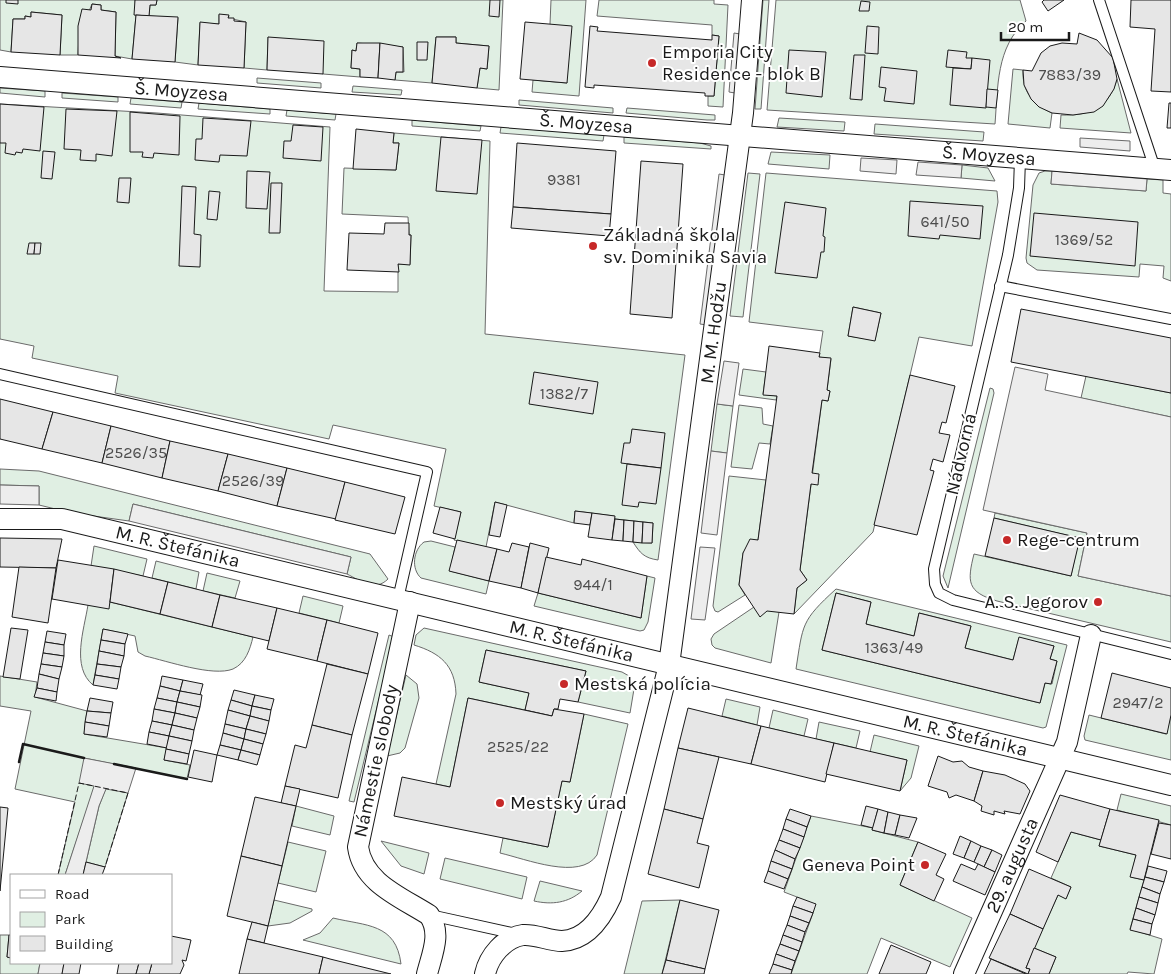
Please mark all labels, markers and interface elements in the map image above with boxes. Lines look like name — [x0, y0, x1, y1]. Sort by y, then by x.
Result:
scale bar — [1001, 10, 1068, 42]
text: 20 m — [1008, 18, 1043, 36]
place label: Emporia City Residence - blok B — [662, 41, 821, 85]
marker: Emporia City Residence - blok B — [646, 57, 658, 69]
house number: 7883/39 — [1039, 65, 1101, 84]
street label: Š. Moyzesa — [134, 77, 229, 106]
street label: Š. Moyzesa — [538, 109, 634, 138]
street label: Š. Moyzesa — [941, 141, 1037, 170]
house number: 9381 — [547, 170, 581, 189]
house number: 641/50 — [921, 212, 969, 231]
place label: Základná škola sv. Dominika Savia — [603, 224, 767, 268]
house number: 1369/52 — [1055, 230, 1113, 249]
marker: Základná škola sv. Dominika Savia — [587, 240, 599, 252]
street label: M. M. Hodžu — [696, 280, 731, 385]
house number: 1382/7 — [540, 384, 589, 403]
street label: Nádvorná — [941, 411, 981, 497]
house number: 2526/35 — [105, 443, 167, 462]
house number: 2526/39 — [222, 471, 284, 490]
street label: M. R. Štefánika — [113, 521, 242, 572]
place label: Rege-centrum — [1017, 529, 1140, 551]
marker: Rege-centrum — [1001, 534, 1013, 546]
house number: 944/1 — [573, 575, 613, 594]
place label: A. S. Jegorov — [984, 591, 1088, 613]
marker: A. S. Jegorov — [1092, 596, 1104, 608]
street label: M. R. Štefánika — [507, 616, 636, 667]
house number: 1363/49 — [865, 638, 923, 657]
place label: Mestská polícia — [574, 673, 711, 695]
marker: Mestská polícia — [558, 678, 570, 690]
street label: Námestie slobody — [349, 683, 403, 839]
house number: 2947/2 — [1112, 693, 1164, 712]
street label: M. R. Štefánika — [901, 710, 1030, 761]
house number: 2525/22 — [487, 737, 549, 756]
place label: Mestský úrad — [510, 792, 627, 814]
marker: Mestský úrad — [494, 797, 506, 809]
street label: 29. augusta — [982, 814, 1043, 916]
place label: Geneva Point — [802, 854, 915, 876]
marker: Geneva Point — [919, 859, 931, 871]
legend — [10, 874, 172, 964]
text: Road — [55, 885, 90, 903]
text: Park — [55, 910, 85, 928]
text: Building — [55, 935, 113, 953]

